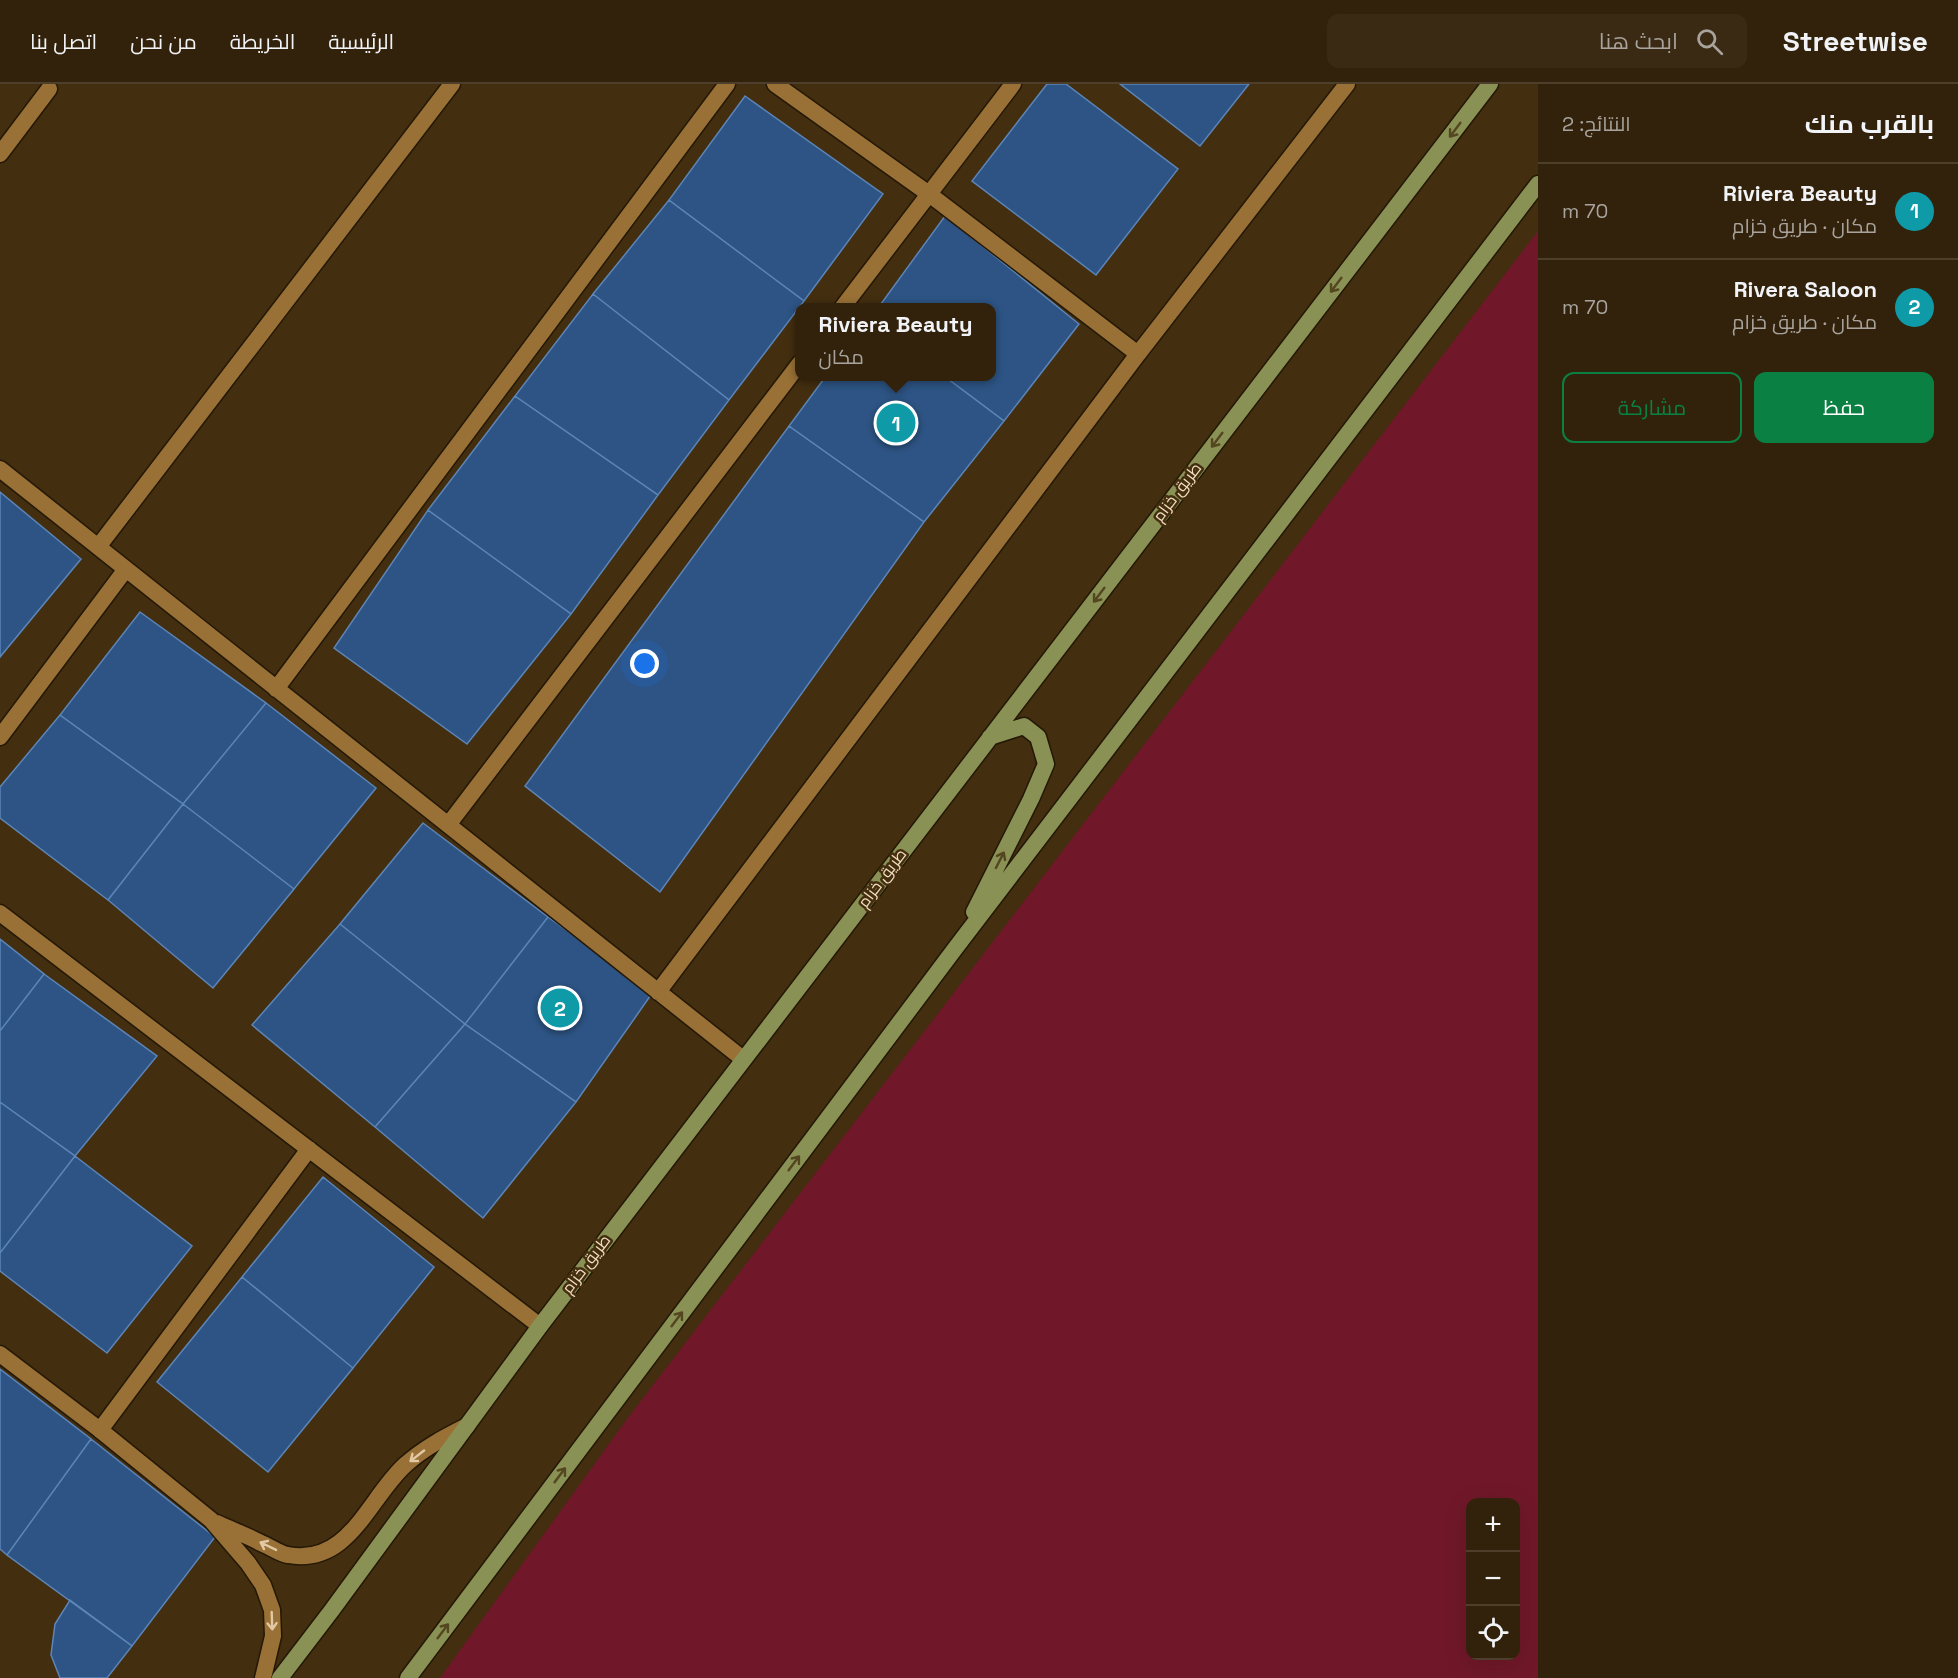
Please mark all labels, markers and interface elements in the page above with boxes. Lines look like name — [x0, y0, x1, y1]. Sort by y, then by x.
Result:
search box — [1327, 14, 1747, 68]
text: Streetwise — [1783, 23, 1928, 59]
icon: search — [1693, 25, 1726, 58]
text: ابحث هنا — [1599, 27, 1678, 55]
text: اتصل بنا — [30, 28, 97, 55]
text: من نحن — [130, 28, 197, 55]
text: الخريطة — [230, 28, 295, 55]
text: الرئيسية — [328, 28, 394, 55]
text: بالقرب منك — [1805, 107, 1934, 141]
text: النتائج: 2 — [1562, 111, 1631, 137]
one-way arrow — [1448, 122, 1461, 138]
text: Riviera Beauty — [1723, 179, 1877, 207]
text: 70 m — [1562, 198, 1608, 224]
text: 1 — [1910, 198, 1919, 224]
text: مكان · طريق خزام — [1732, 213, 1877, 239]
text: Rivera Saloon — [1734, 275, 1877, 303]
one-way arrow — [1329, 277, 1342, 293]
text: 70 m — [1562, 294, 1608, 320]
text: 2 — [1909, 294, 1920, 320]
popup — [795, 303, 996, 381]
text: مكان · طريق خزام — [1732, 309, 1877, 335]
text: Riviera Beauty — [819, 310, 972, 338]
text: مكان — [819, 344, 864, 370]
button: مشاركة — [1562, 372, 1742, 443]
button: حفظ — [1754, 372, 1934, 443]
pin: 1 — [876, 400, 916, 446]
one-way arrow — [1211, 432, 1224, 448]
street label: طريق خزام — [1148, 458, 1207, 526]
one-way arrow — [1092, 586, 1105, 602]
your location — [630, 649, 659, 678]
street label: طريق خزام — [853, 844, 912, 912]
one-way arrow — [995, 852, 1006, 870]
pin: 2 — [540, 986, 580, 1030]
one-way arrow — [788, 1156, 800, 1172]
street label: طريق خزام — [557, 1230, 616, 1298]
one-way arrow — [671, 1312, 683, 1328]
one-way arrow — [410, 1449, 426, 1462]
one-way arrow — [553, 1468, 566, 1484]
map controls — [1466, 1498, 1520, 1660]
button: + — [1466, 1498, 1520, 1552]
one-way arrow — [259, 1540, 277, 1552]
button: − — [1466, 1552, 1520, 1606]
button: locate — [1466, 1606, 1520, 1660]
one-way arrow — [266, 1611, 278, 1631]
one-way arrow — [436, 1624, 449, 1640]

